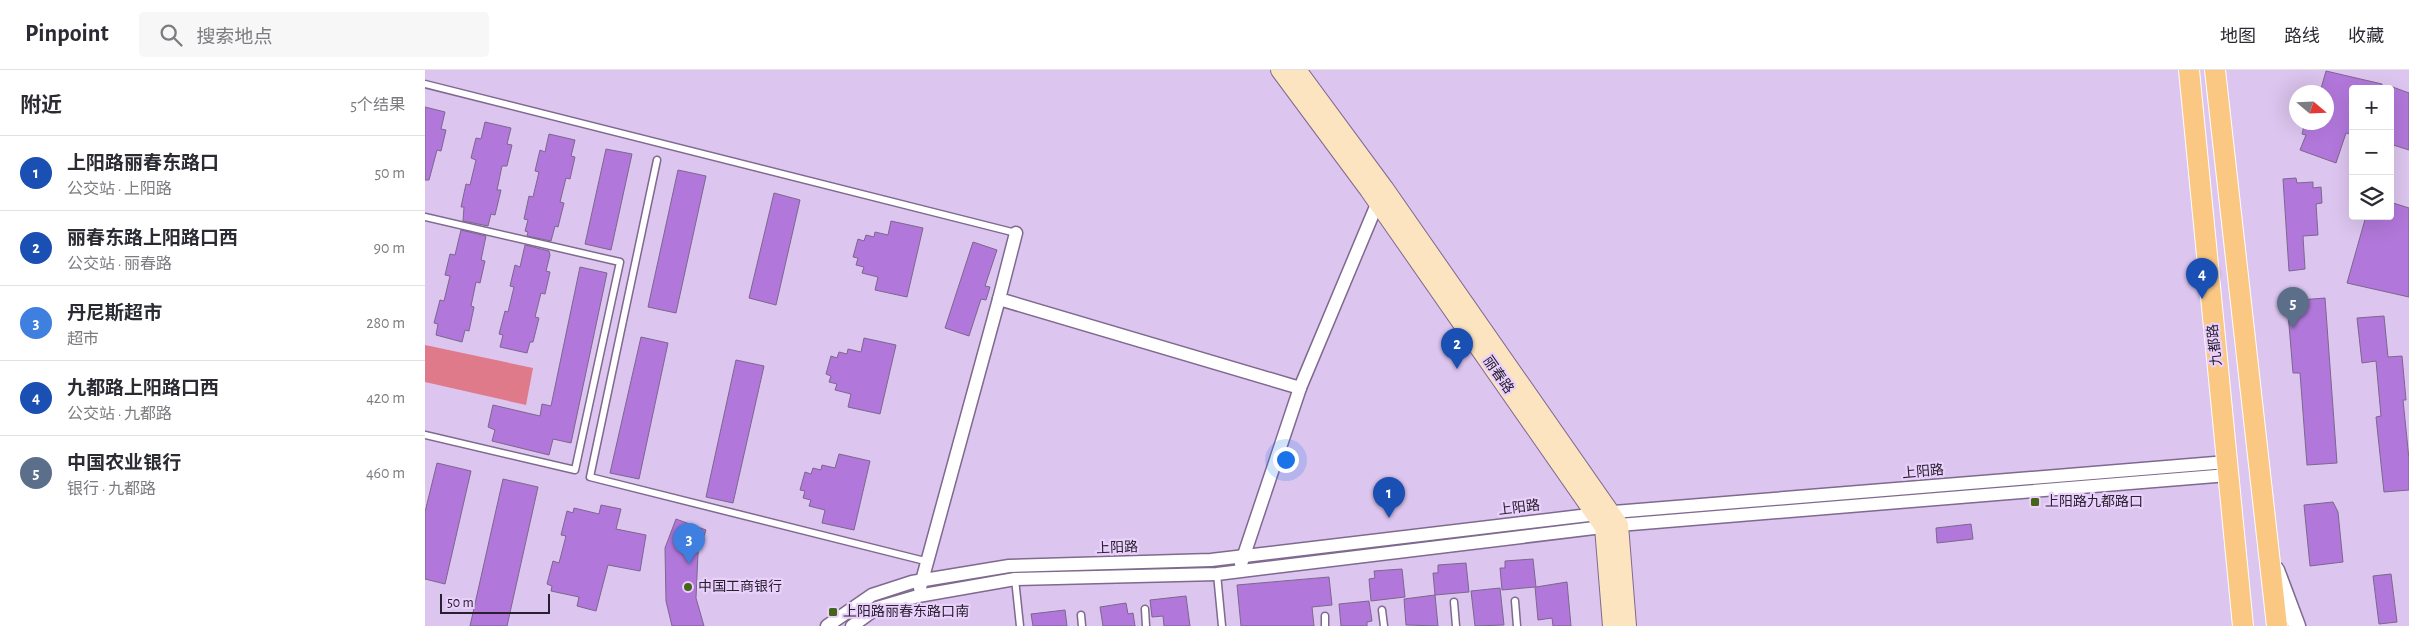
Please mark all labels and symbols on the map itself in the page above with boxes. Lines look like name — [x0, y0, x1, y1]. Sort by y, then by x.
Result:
north arrow — [2289, 85, 2334, 130]
pin: 4 — [2186, 258, 2218, 299]
pin: 5 — [2277, 287, 2309, 328]
street label: 九都路 — [2205, 323, 2224, 367]
pin: 2 — [1441, 328, 1473, 369]
street label: 丽春路 — [1480, 353, 1517, 396]
your location — [1273, 447, 1299, 473]
street label: 上阳路 — [1901, 462, 1945, 481]
pin: 1 — [1373, 477, 1405, 518]
place label: 上阳路九都路口 — [2045, 494, 2143, 509]
marker: 上阳路九都路口 — [2029, 496, 2041, 508]
street label: 上阳路 — [1497, 498, 1541, 518]
pin: 3 — [673, 523, 705, 564]
street label: 上阳路 — [1096, 539, 1138, 556]
place label: 中国工商银行 — [698, 579, 782, 594]
marker: 中国工商银行 — [682, 581, 694, 593]
scale bar — [440, 591, 550, 614]
place label: 上阳路丽春东路口南 — [843, 604, 969, 619]
marker: 上阳路丽春东路口南 — [827, 606, 839, 618]

